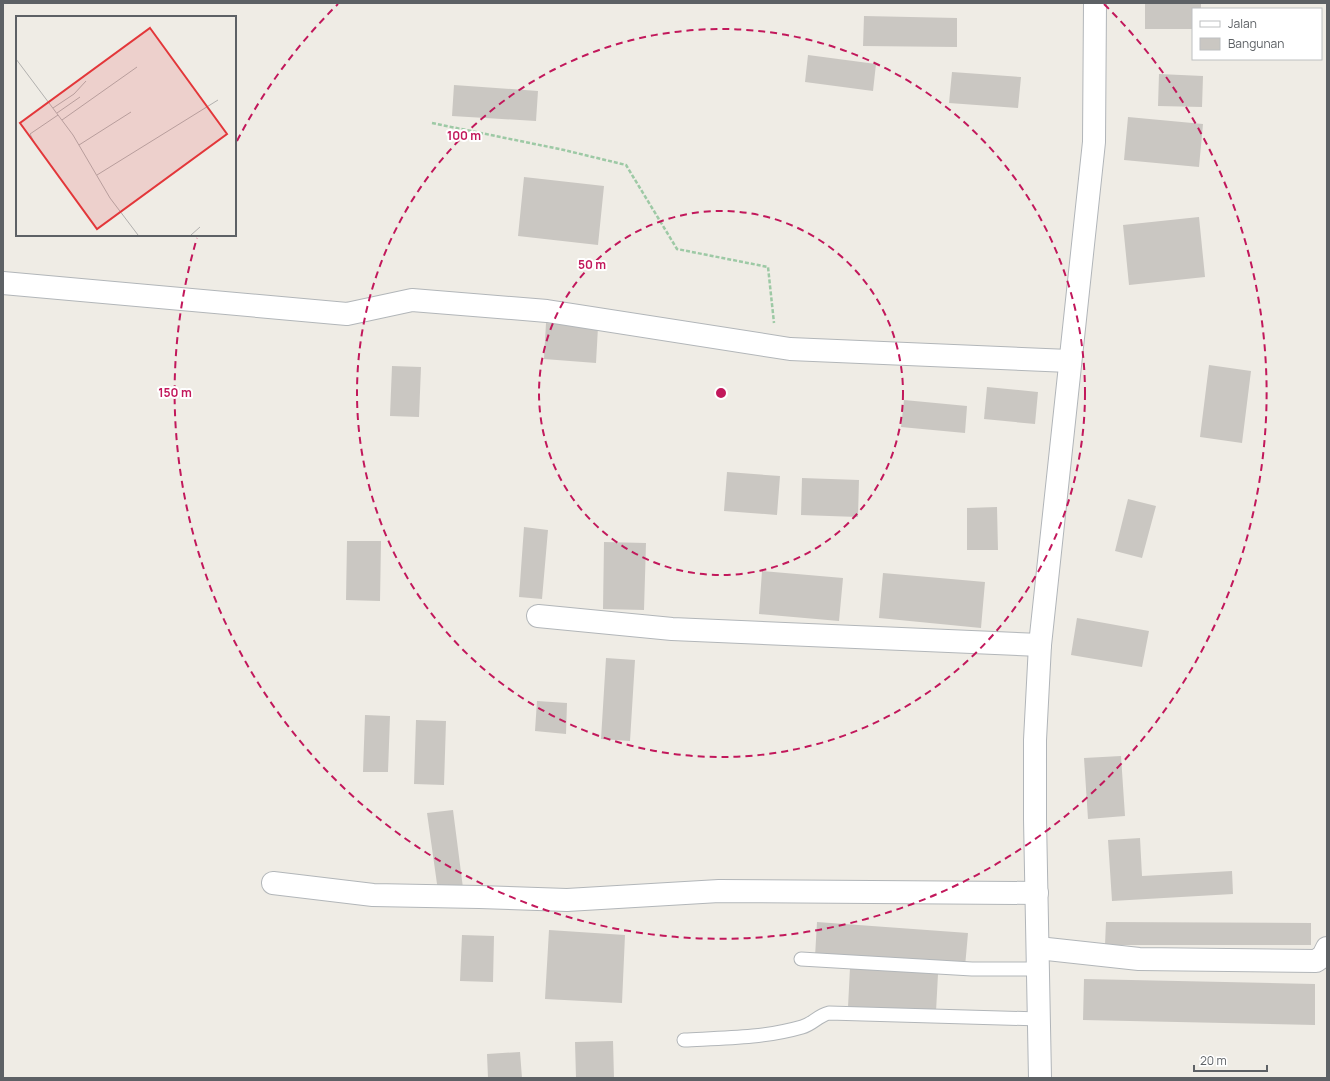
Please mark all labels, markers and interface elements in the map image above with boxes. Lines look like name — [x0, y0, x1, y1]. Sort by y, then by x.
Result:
legend — [1192, 8, 1322, 60]
text: Jalan — [1228, 15, 1257, 32]
inset map — [16, 16, 236, 236]
text: Bangunan — [1228, 35, 1284, 52]
text: 100 m — [447, 127, 481, 144]
text: 50 m — [578, 256, 606, 273]
text: 150 m — [158, 384, 192, 401]
centre of rings — [714, 386, 728, 400]
scale bar — [1194, 1047, 1267, 1073]
text: 20 m — [1200, 1052, 1227, 1069]

